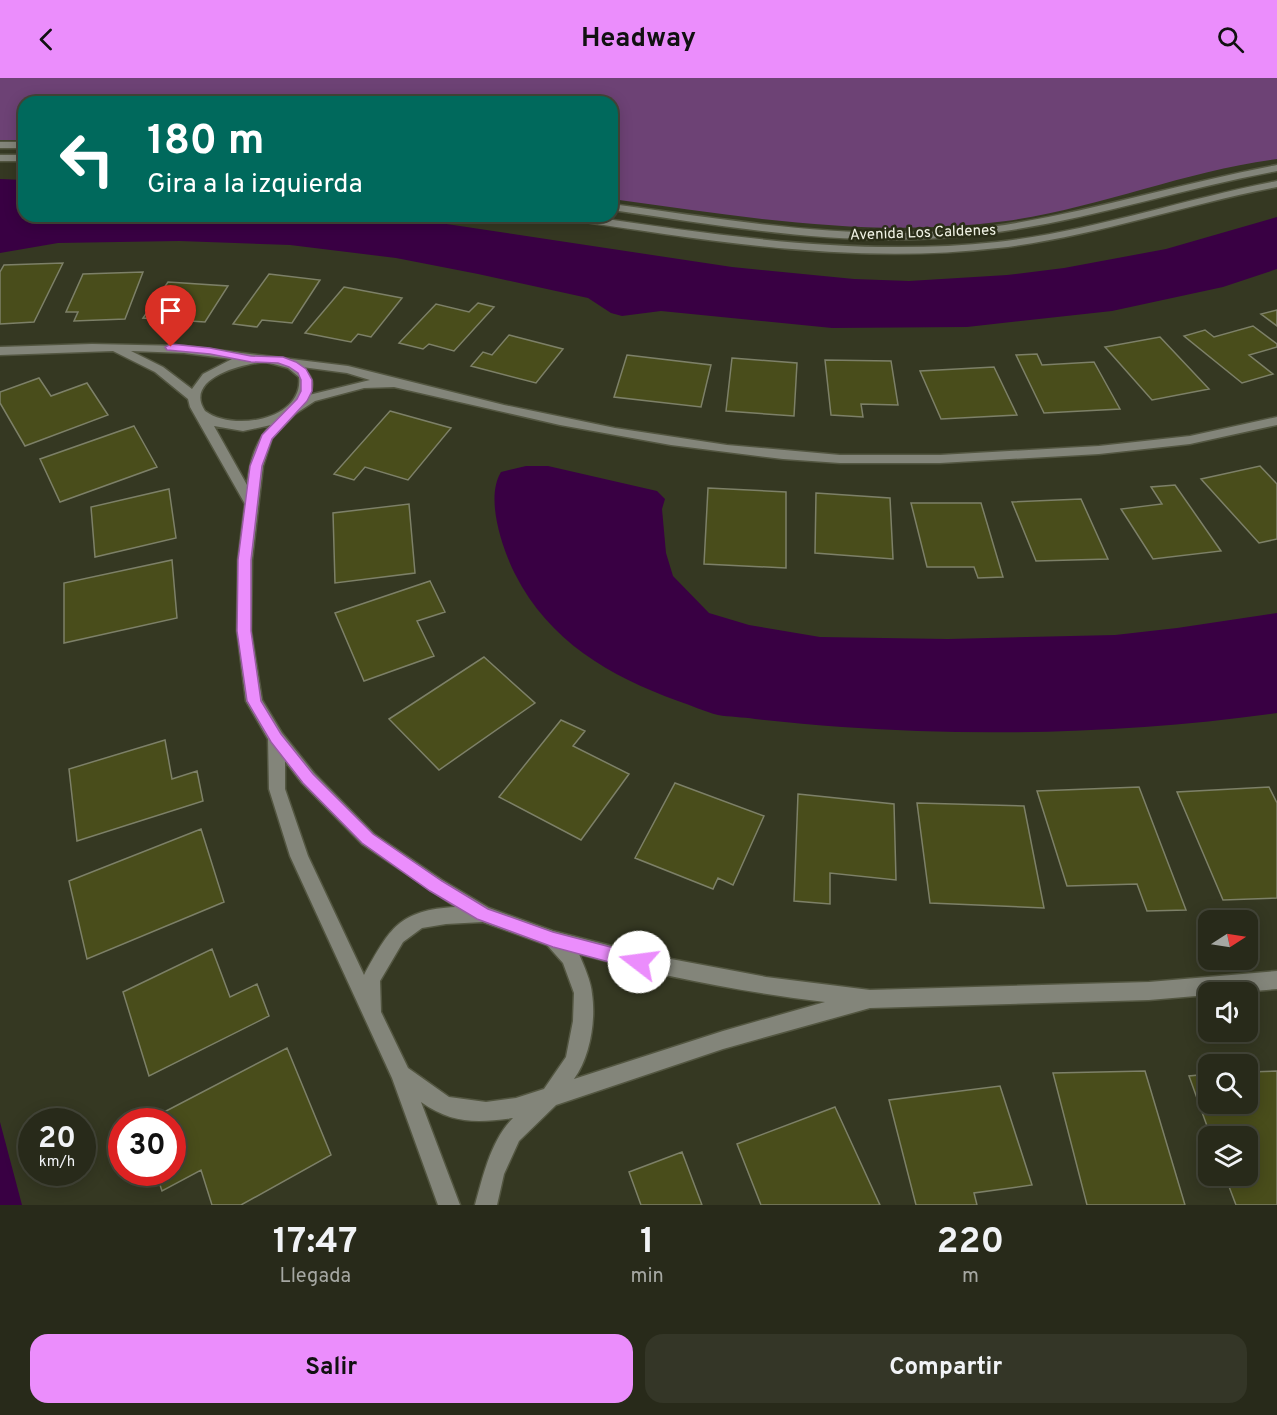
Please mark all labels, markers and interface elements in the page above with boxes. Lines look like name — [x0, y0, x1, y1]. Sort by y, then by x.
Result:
text: Headway — [581, 22, 696, 56]
icon: back — [30, 23, 63, 56]
icon: search — [1214, 23, 1247, 56]
text: 180 m — [147, 116, 264, 169]
icon: left — [48, 120, 126, 198]
text: Gira a la izquierda — [147, 168, 363, 202]
street label: Avenida Los Caldenes — [850, 221, 997, 246]
pin — [145, 285, 196, 347]
icon: arrive — [154, 294, 187, 327]
north arrow — [1198, 910, 1258, 970]
map controls — [1198, 910, 1258, 1186]
position arrow — [607, 930, 671, 994]
button: sound — [1198, 982, 1258, 1042]
button: search — [1198, 1054, 1258, 1114]
speed limit sign: 30 — [108, 1108, 186, 1186]
text: 20 — [38, 1121, 76, 1158]
button: layers — [1198, 1126, 1258, 1186]
text: km/h — [39, 1153, 75, 1172]
text: 17:47 — [273, 1220, 358, 1266]
text: 1 — [640, 1220, 654, 1266]
text: 220 — [937, 1220, 1004, 1266]
text: Llegada — [279, 1264, 351, 1290]
text: min — [630, 1264, 664, 1290]
text: m — [962, 1264, 979, 1290]
button: Salir — [30, 1334, 633, 1403]
button: Compartir — [645, 1334, 1247, 1403]

